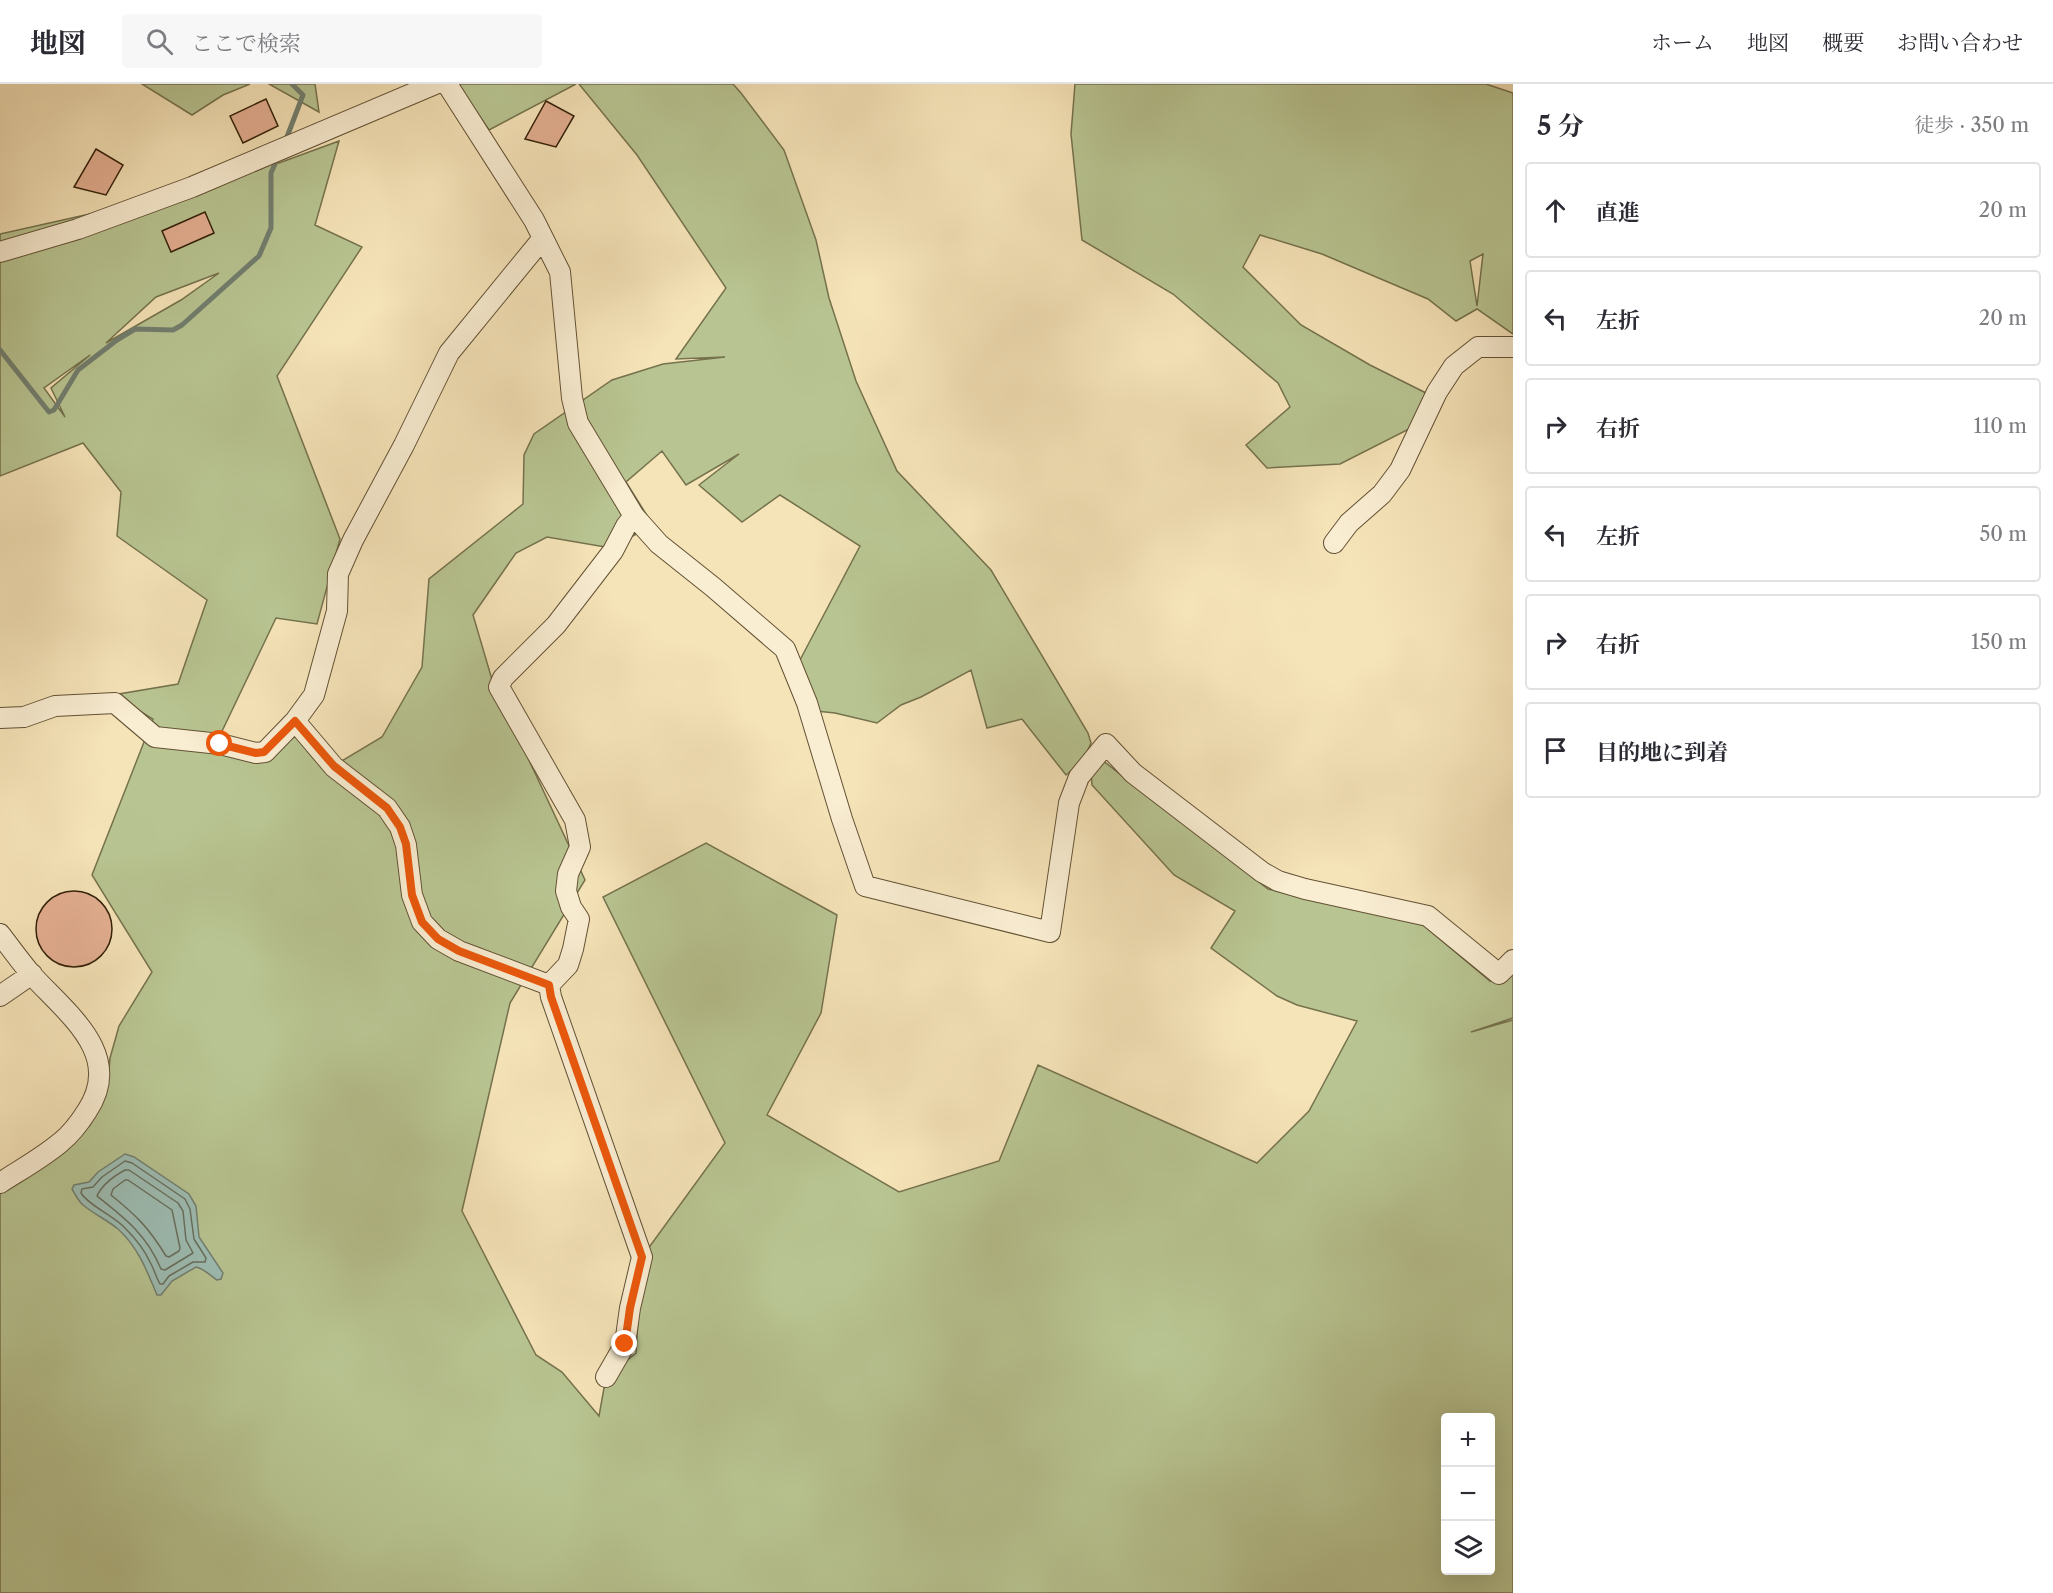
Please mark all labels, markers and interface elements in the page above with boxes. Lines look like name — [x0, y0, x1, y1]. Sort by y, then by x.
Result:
search box — [122, 14, 542, 68]
icon: search — [143, 25, 176, 58]
text: 地図 — [30, 26, 86, 60]
text: ここで検索 — [191, 30, 301, 57]
text: ホーム — [1651, 30, 1714, 55]
text: 地図 — [1747, 30, 1789, 55]
text: 概要 — [1822, 30, 1864, 55]
text: お問い合わせ — [1897, 30, 2023, 55]
text: 5 分 — [1537, 110, 1584, 142]
text: 徒歩 · 350 m — [1914, 113, 2029, 137]
icon: ahead — [1539, 194, 1572, 227]
text: 20 m — [1979, 198, 2027, 222]
text: 直進 — [1596, 199, 1640, 226]
icon: left — [1539, 302, 1572, 335]
text: 20 m — [1979, 306, 2027, 330]
text: 左折 — [1596, 307, 1640, 334]
icon: right — [1539, 410, 1572, 443]
text: 110 m — [1974, 414, 2027, 438]
text: 右折 — [1596, 415, 1640, 442]
icon: left — [1539, 518, 1572, 551]
text: 50 m — [1980, 522, 2027, 546]
text: 左折 — [1596, 523, 1640, 550]
icon: right — [1539, 626, 1572, 659]
text: 150 m — [1971, 630, 2027, 654]
text: 右折 — [1596, 631, 1640, 658]
route start — [206, 730, 232, 756]
icon: arrive — [1539, 734, 1572, 767]
text: 目的地に到着 — [1596, 739, 1728, 766]
route end — [611, 1330, 637, 1356]
map controls — [1441, 1413, 1495, 1575]
button: + — [1441, 1413, 1495, 1467]
button: − — [1441, 1467, 1495, 1521]
button: layers — [1441, 1521, 1495, 1575]

